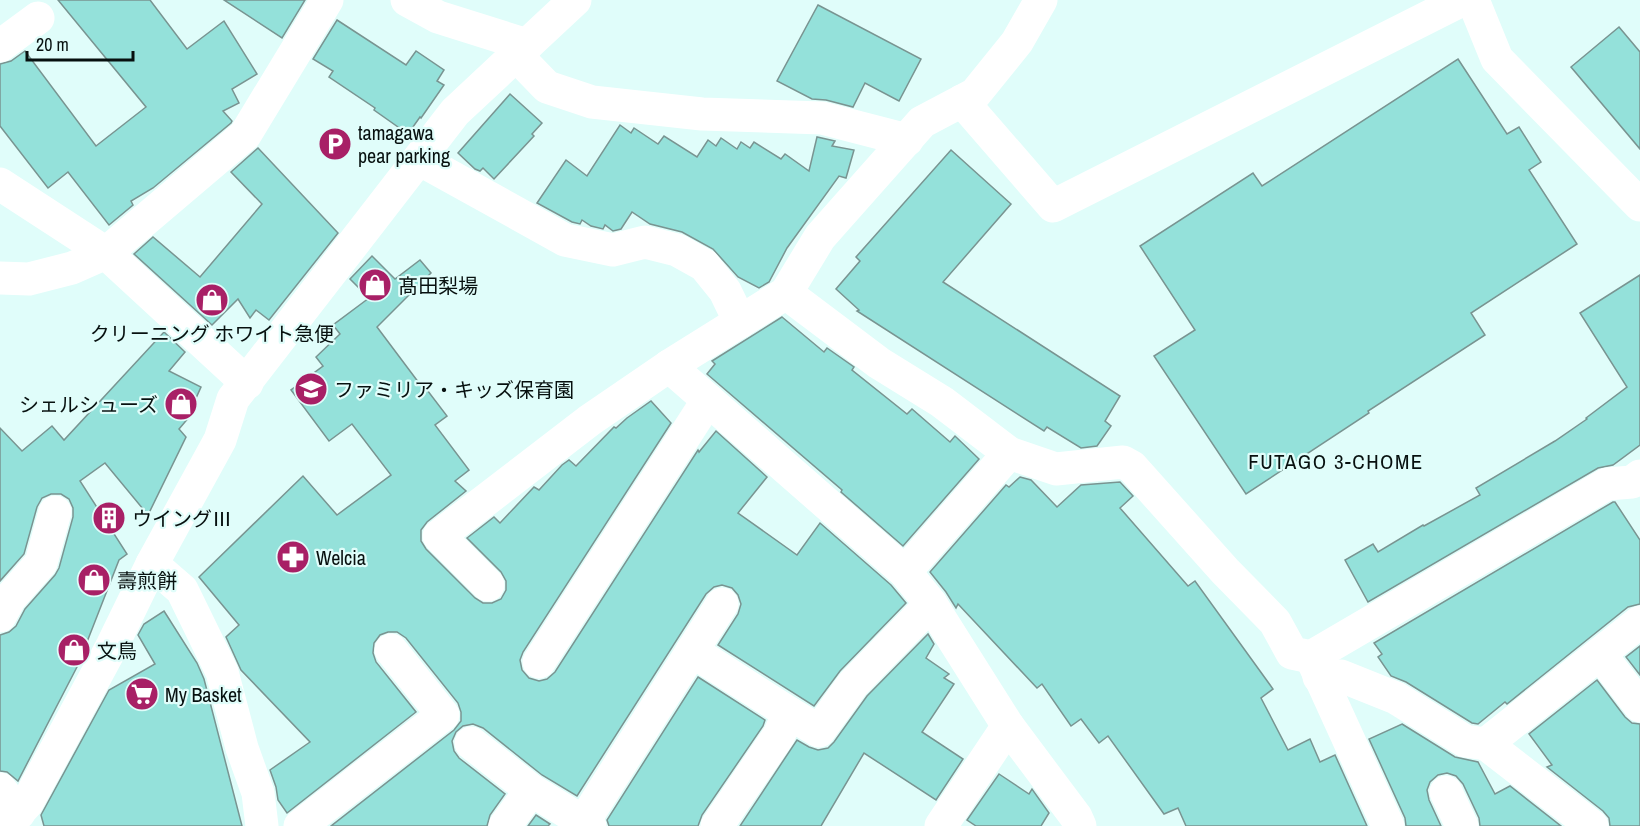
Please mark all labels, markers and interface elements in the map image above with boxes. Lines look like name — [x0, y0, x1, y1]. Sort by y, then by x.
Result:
scale bar — [27, 24, 134, 62]
text: 20 m — [36, 32, 69, 57]
place label: tamagawa pear parking — [358, 119, 450, 169]
parking icon: tamagawa pear parking — [317, 126, 353, 162]
shop icon: 髙田梨場 — [357, 267, 393, 303]
place label: 髙田梨場 — [398, 272, 478, 299]
shop icon: クリーニング ホワイト急便 — [194, 282, 230, 318]
place label: クリーニング ホワイト急便 — [90, 320, 334, 347]
school or university icon: ファミリア・キッズ保育園 — [293, 371, 329, 407]
place label: ファミリア・キッズ保育園 — [334, 376, 574, 403]
shop icon: シェルシューズ — [163, 386, 199, 422]
place label: シェルシューズ — [19, 391, 158, 418]
district label: FUTAGO 3-CHOME — [1248, 447, 1424, 476]
building icon: ウイングⅢ — [91, 500, 127, 536]
place label: ウイングⅢ — [132, 505, 232, 532]
pharmacy icon: Welcia — [275, 539, 311, 575]
place label: Welcia — [316, 544, 366, 571]
shop icon: 壽煎餅 — [76, 562, 112, 598]
place label: 壽煎餅 — [117, 567, 177, 594]
shop icon: 文鳥 — [56, 632, 92, 668]
place label: 文鳥 — [97, 637, 137, 664]
supermarket icon: My Basket — [124, 676, 160, 712]
place label: My Basket — [165, 681, 242, 708]

